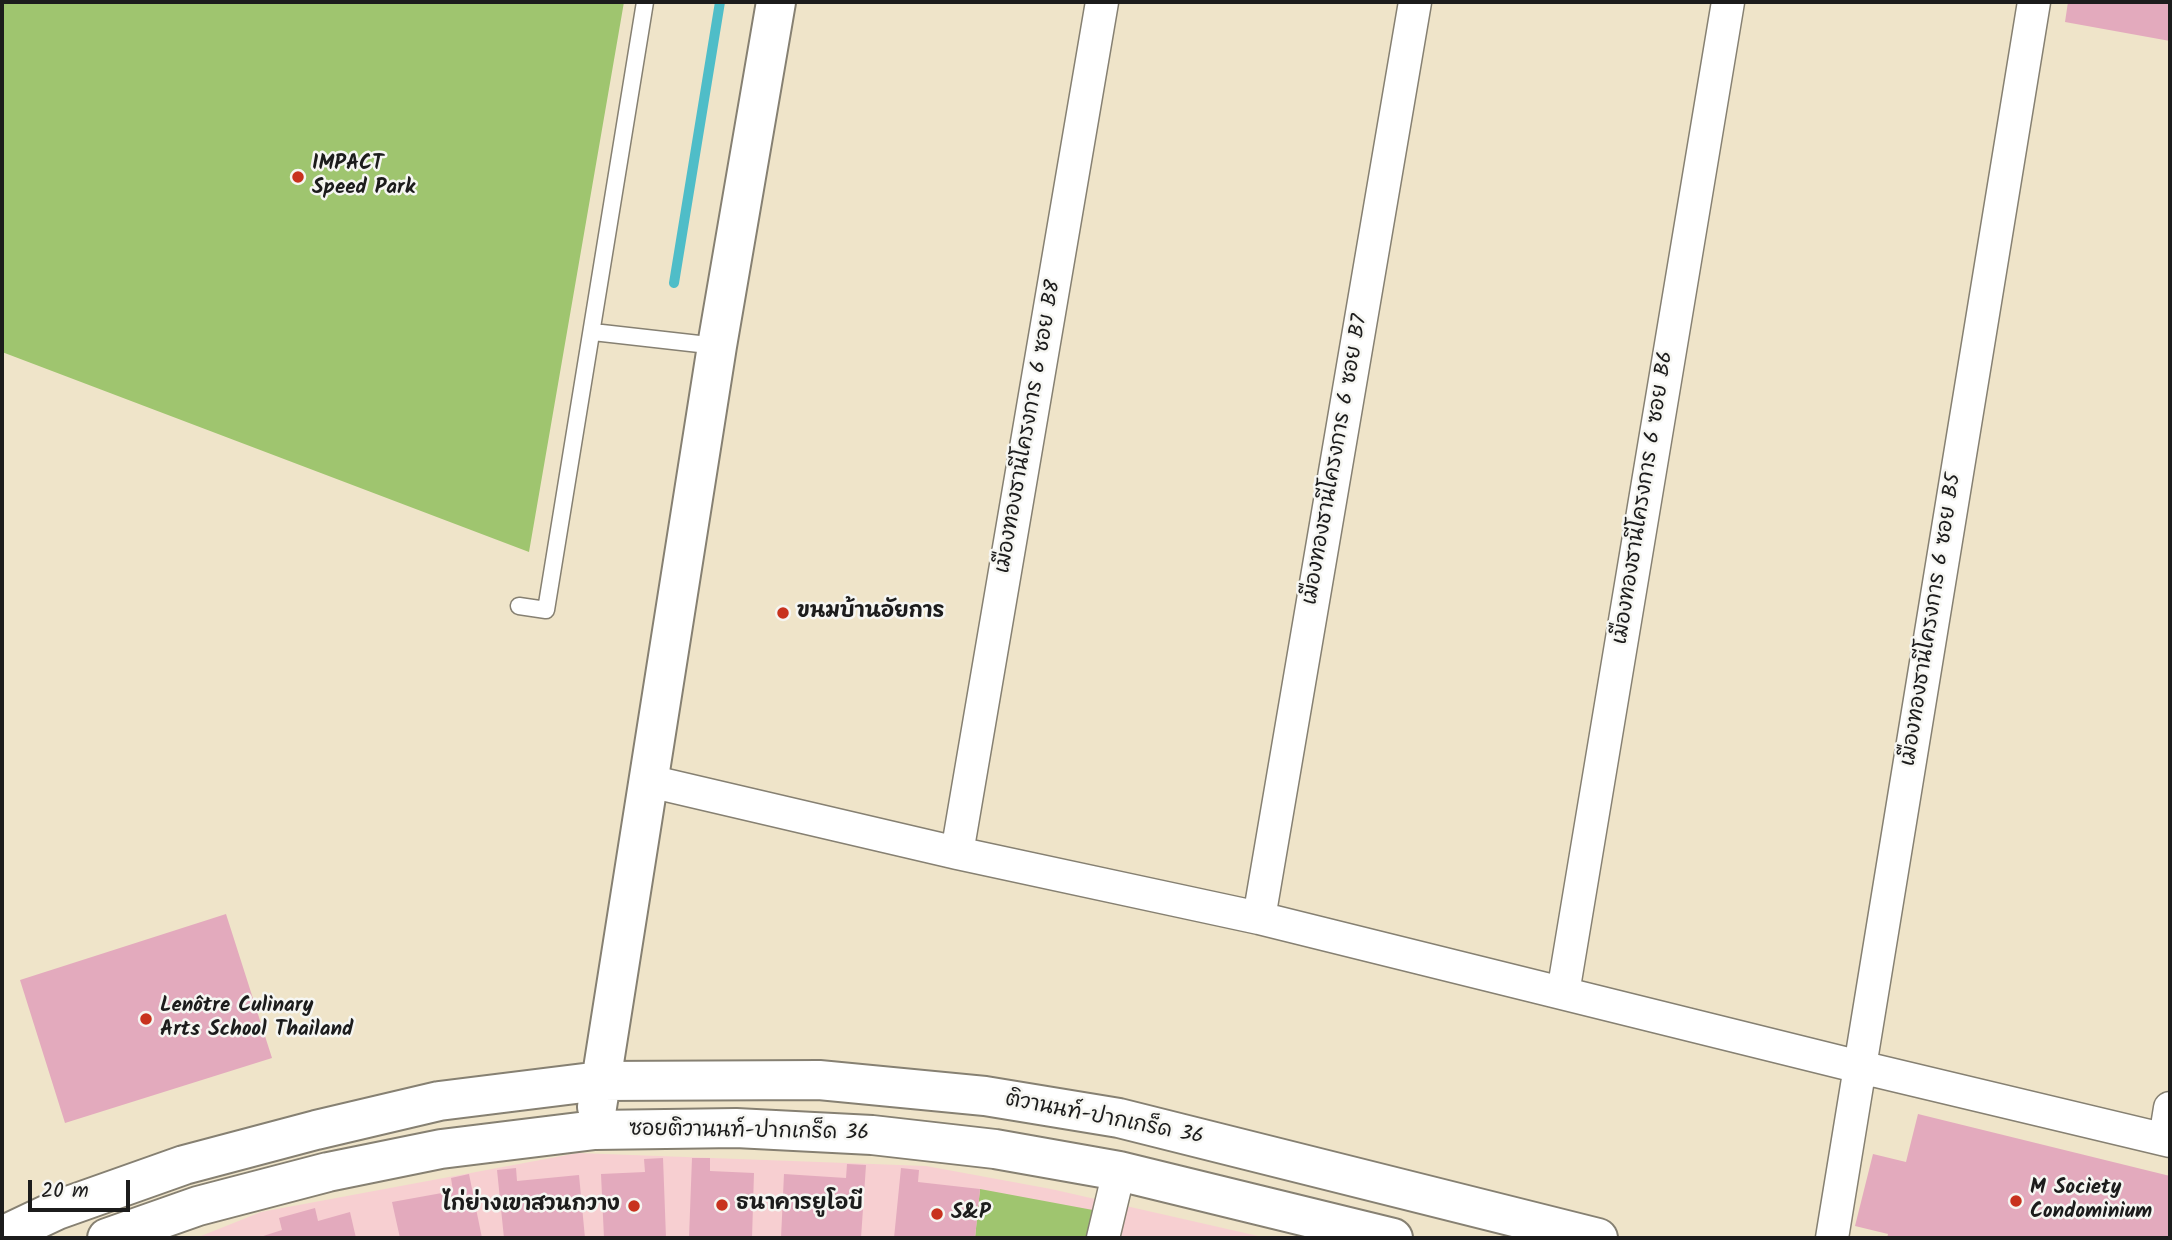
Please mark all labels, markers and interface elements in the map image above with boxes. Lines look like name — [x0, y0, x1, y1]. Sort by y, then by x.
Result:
place label: IMPACT Speed Park — [312, 152, 415, 202]
marker: IMPACT Speed Park — [290, 169, 306, 185]
street label: เมืองทองธานีโครงการ 6 ซอย B8 — [992, 278, 1068, 576]
street label: เมืองทองธานีโครงการ 6 ซอย B7 — [1299, 313, 1375, 607]
street label: เมืองทองธานีโครงการ 6 ซอย B6 — [1609, 350, 1681, 646]
street label: เมืองทองธานีโครงการ 6 ซอย B5 — [1897, 472, 1969, 768]
place label: ขนมบ้านอัยการ — [797, 600, 944, 626]
marker: ขนมบ้านอัยการ — [775, 605, 791, 621]
place label: Lenôtre Culinary Arts School Thailand — [160, 994, 353, 1044]
marker: Lenôtre Culinary Arts School Thailand — [138, 1011, 154, 1027]
street label: ติวานนท์-ปากเกร็ด 36 — [1003, 1088, 1205, 1152]
street label: ซอยติวานนท์-ปากเกร็ด 36 — [629, 1118, 869, 1148]
scale bar — [32, 1166, 133, 1210]
text: 20 m — [41, 1175, 89, 1208]
place label: M Society Condominium — [2030, 1176, 2152, 1226]
place label: ธนาคารยูโอบี — [736, 1192, 863, 1218]
place label: ไก่ย่างเขาสวนกวาง — [443, 1193, 620, 1219]
marker: M Society Condominium — [2008, 1193, 2024, 1209]
marker: ธนาคารยูโอบี — [714, 1197, 730, 1213]
marker: ไก่ย่างเขาสวนกวาง — [626, 1198, 642, 1214]
place label: S&P — [951, 1201, 991, 1227]
marker: S&P — [929, 1206, 945, 1222]

